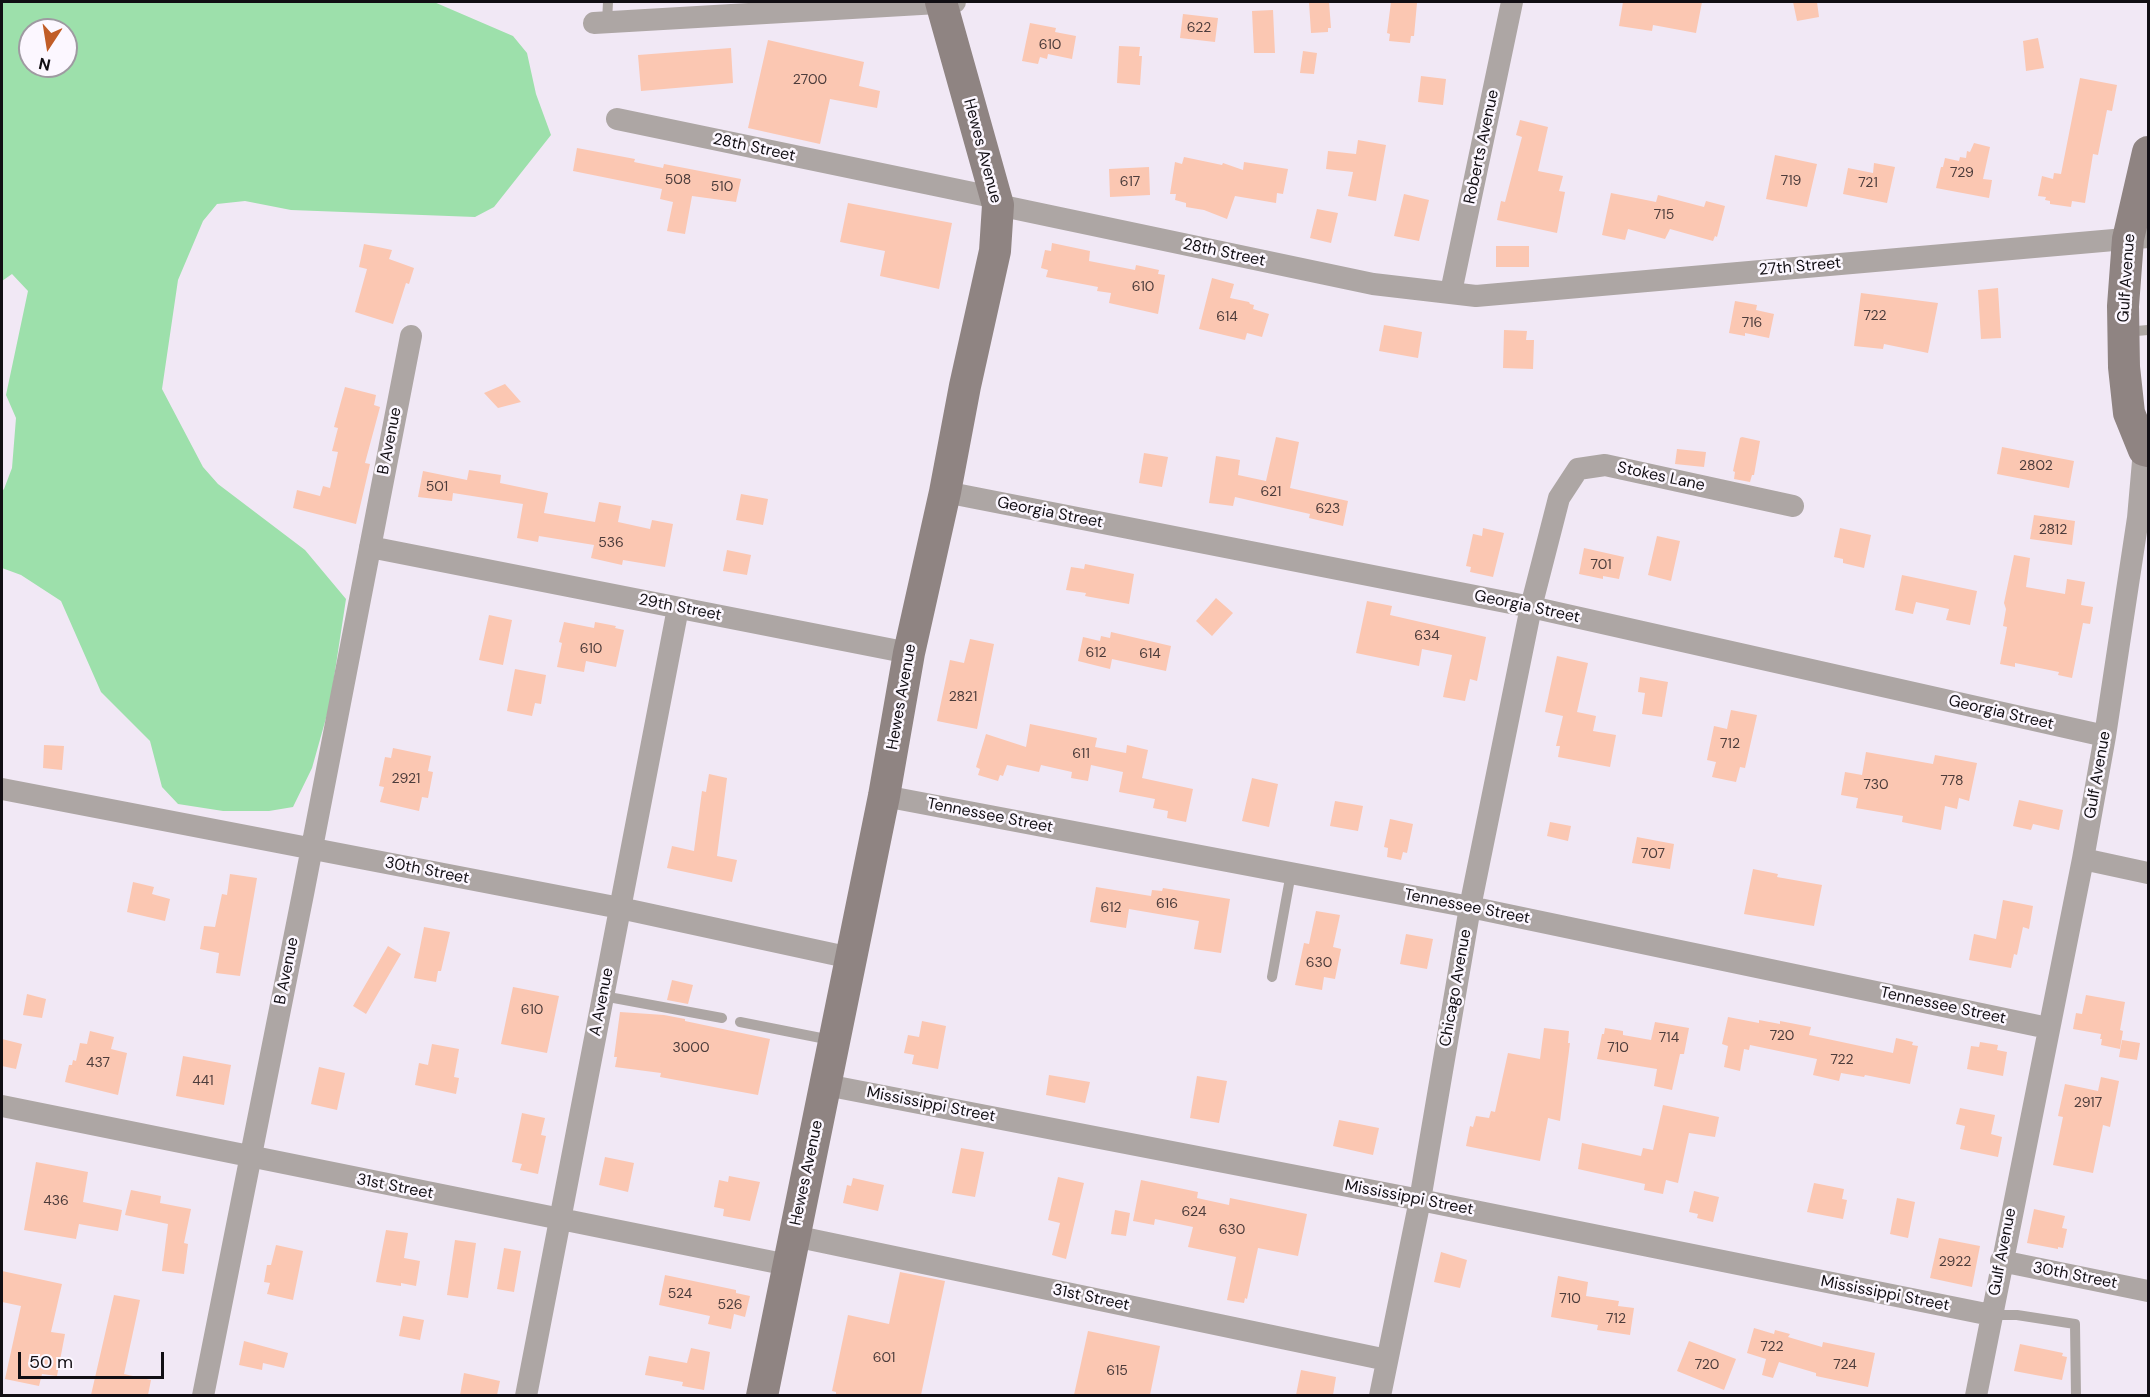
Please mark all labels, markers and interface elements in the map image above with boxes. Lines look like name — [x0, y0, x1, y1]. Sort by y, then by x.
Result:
north arrow — [18, 18, 78, 78]
house number: 622 — [1187, 20, 1211, 36]
house number: 610 — [1039, 37, 1061, 53]
text: N — [37, 53, 52, 76]
house number: 2700 — [793, 72, 827, 88]
street label: Roberts Avenue — [1461, 88, 1503, 206]
street label: Hewes Avenue — [959, 97, 1005, 205]
street label: 28th Street — [711, 130, 797, 166]
house number: 729 — [1950, 165, 1974, 181]
house number: 508 — [665, 172, 691, 188]
house number: 719 — [1781, 173, 1801, 189]
house number: 617 — [1120, 174, 1140, 190]
house number: 721 — [1858, 175, 1878, 191]
house number: 510 — [711, 179, 733, 195]
house number: 715 — [1654, 207, 1674, 223]
street label: Gulf Avenue — [2114, 233, 2140, 323]
street label: 28th Street — [1181, 235, 1267, 271]
street label: 27th Street — [1758, 254, 1842, 280]
house number: 610 — [1132, 279, 1154, 295]
house number: 722 — [1863, 308, 1887, 324]
house number: 614 — [1216, 309, 1238, 325]
house number: 716 — [1742, 315, 1762, 331]
street label: B Avenue — [374, 406, 406, 476]
street label: Stokes Lane — [1615, 458, 1707, 496]
house number: 2802 — [2019, 458, 2053, 474]
house number: 501 — [426, 479, 448, 495]
house number: 621 — [1261, 484, 1281, 500]
street label: Georgia Street — [995, 493, 1105, 533]
house number: 623 — [1316, 501, 1340, 517]
house number: 2812 — [2039, 522, 2067, 538]
house number: 536 — [598, 535, 624, 551]
house number: 701 — [1590, 557, 1612, 573]
street label: Georgia Street — [1472, 586, 1582, 628]
street label: 29th Street — [637, 591, 723, 625]
house number: 634 — [1414, 628, 1440, 644]
house number: 610 — [580, 641, 602, 657]
street label: Hewes Avenue — [883, 642, 921, 752]
house number: 612 — [1085, 645, 1107, 661]
house number: 614 — [1139, 646, 1161, 662]
house number: 2821 — [949, 689, 977, 705]
street label: Georgia Street — [1946, 692, 2056, 734]
street label: Gulf Avenue — [2081, 730, 2115, 820]
house number: 712 — [1720, 736, 1740, 752]
house number: 611 — [1072, 746, 1090, 762]
house number: 2921 — [392, 771, 420, 787]
house number: 778 — [1940, 773, 1964, 789]
house number: 730 — [1864, 777, 1888, 793]
street label: Tennessee Street — [925, 794, 1055, 838]
house number: 707 — [1641, 846, 1665, 862]
street label: 30th Street — [383, 853, 471, 889]
street label: Tennessee Street — [1402, 885, 1532, 929]
house number: 616 — [1156, 896, 1178, 912]
house number: 612 — [1100, 900, 1122, 916]
street label: Chicago Avenue — [1436, 928, 1476, 1048]
street label: B Avenue — [271, 936, 303, 1006]
house number: 630 — [1306, 955, 1332, 971]
street label: A Avenue — [586, 966, 618, 1038]
street label: Tennessee Street — [1878, 983, 2008, 1029]
house number: 610 — [521, 1002, 543, 1018]
house number: 720 — [1770, 1028, 1794, 1044]
house number: 714 — [1659, 1030, 1679, 1046]
house number: 3000 — [672, 1040, 710, 1056]
house number: 710 — [1607, 1040, 1629, 1056]
house number: 722 — [1830, 1052, 1854, 1068]
house number: 437 — [86, 1055, 110, 1071]
house number: 441 — [192, 1073, 214, 1089]
street label: Mississippi Street — [865, 1083, 997, 1127]
house number: 2917 — [2074, 1095, 2102, 1111]
street label: Hewes Avenue — [786, 1119, 828, 1227]
street label: 31st Street — [355, 1170, 435, 1204]
street label: Mississippi Street — [1343, 1176, 1475, 1220]
house number: 436 — [43, 1193, 69, 1209]
house number: 624 — [1182, 1204, 1206, 1220]
street label: Gulf Avenue — [1985, 1207, 2021, 1297]
house number: 630 — [1219, 1222, 1245, 1238]
house number: 2922 — [1939, 1254, 1971, 1270]
street label: 30th Street — [2031, 1258, 2119, 1294]
street label: Mississippi Street — [1819, 1272, 1951, 1316]
street label: 31st Street — [1051, 1281, 1131, 1315]
house number: 524 — [668, 1286, 692, 1302]
house number: 710 — [1559, 1291, 1581, 1307]
house number: 526 — [717, 1297, 743, 1313]
house number: 712 — [1606, 1311, 1626, 1327]
house number: 722 — [1760, 1339, 1784, 1355]
scale bar — [21, 1340, 166, 1378]
text: 50 m — [29, 1350, 73, 1374]
house number: 601 — [873, 1350, 895, 1366]
house number: 720 — [1695, 1357, 1719, 1373]
house number: 724 — [1833, 1357, 1857, 1373]
house number: 615 — [1106, 1363, 1128, 1379]

